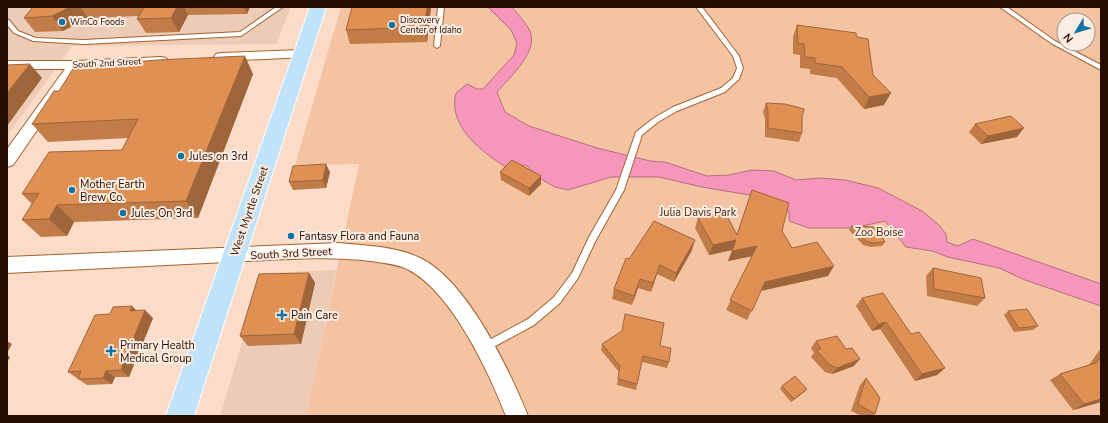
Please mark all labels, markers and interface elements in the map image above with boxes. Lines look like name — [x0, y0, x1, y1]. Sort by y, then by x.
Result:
north arrow — [1056, 12, 1096, 52]
place label: Discovery Center of Idaho — [400, 14, 462, 36]
place label: WinCo Foods — [70, 16, 125, 28]
marker: WinCo Foods — [57, 17, 67, 27]
marker: Discovery Center of Idaho — [387, 20, 397, 30]
text: N — [1060, 30, 1077, 46]
street label: South 2nd Street — [72, 55, 143, 71]
place label: Jules on 3rd — [188, 149, 248, 164]
marker: Jules on 3rd — [176, 151, 186, 161]
street label: West Myrtle Street — [227, 164, 272, 258]
place label: Mother Earth Brew Co. — [80, 177, 145, 205]
marker: Mother Earth Brew Co. — [67, 185, 77, 195]
park label: Julia Davis Park — [659, 205, 737, 220]
place label: Jules On 3rd — [130, 206, 192, 221]
marker: Jules On 3rd — [118, 208, 128, 218]
park label: Zoo Boise — [855, 225, 903, 240]
place label: Fantasy Flora and Fauna — [299, 229, 419, 244]
marker: Fantasy Flora and Fauna — [286, 231, 296, 241]
street label: South 3rd Street — [250, 244, 332, 263]
place label: Pain Care — [291, 308, 338, 323]
marker: Pain Care — [276, 309, 288, 321]
place label: Primary Health Medical Group — [120, 338, 195, 366]
marker: Primary Health Medical Group — [105, 345, 117, 357]

